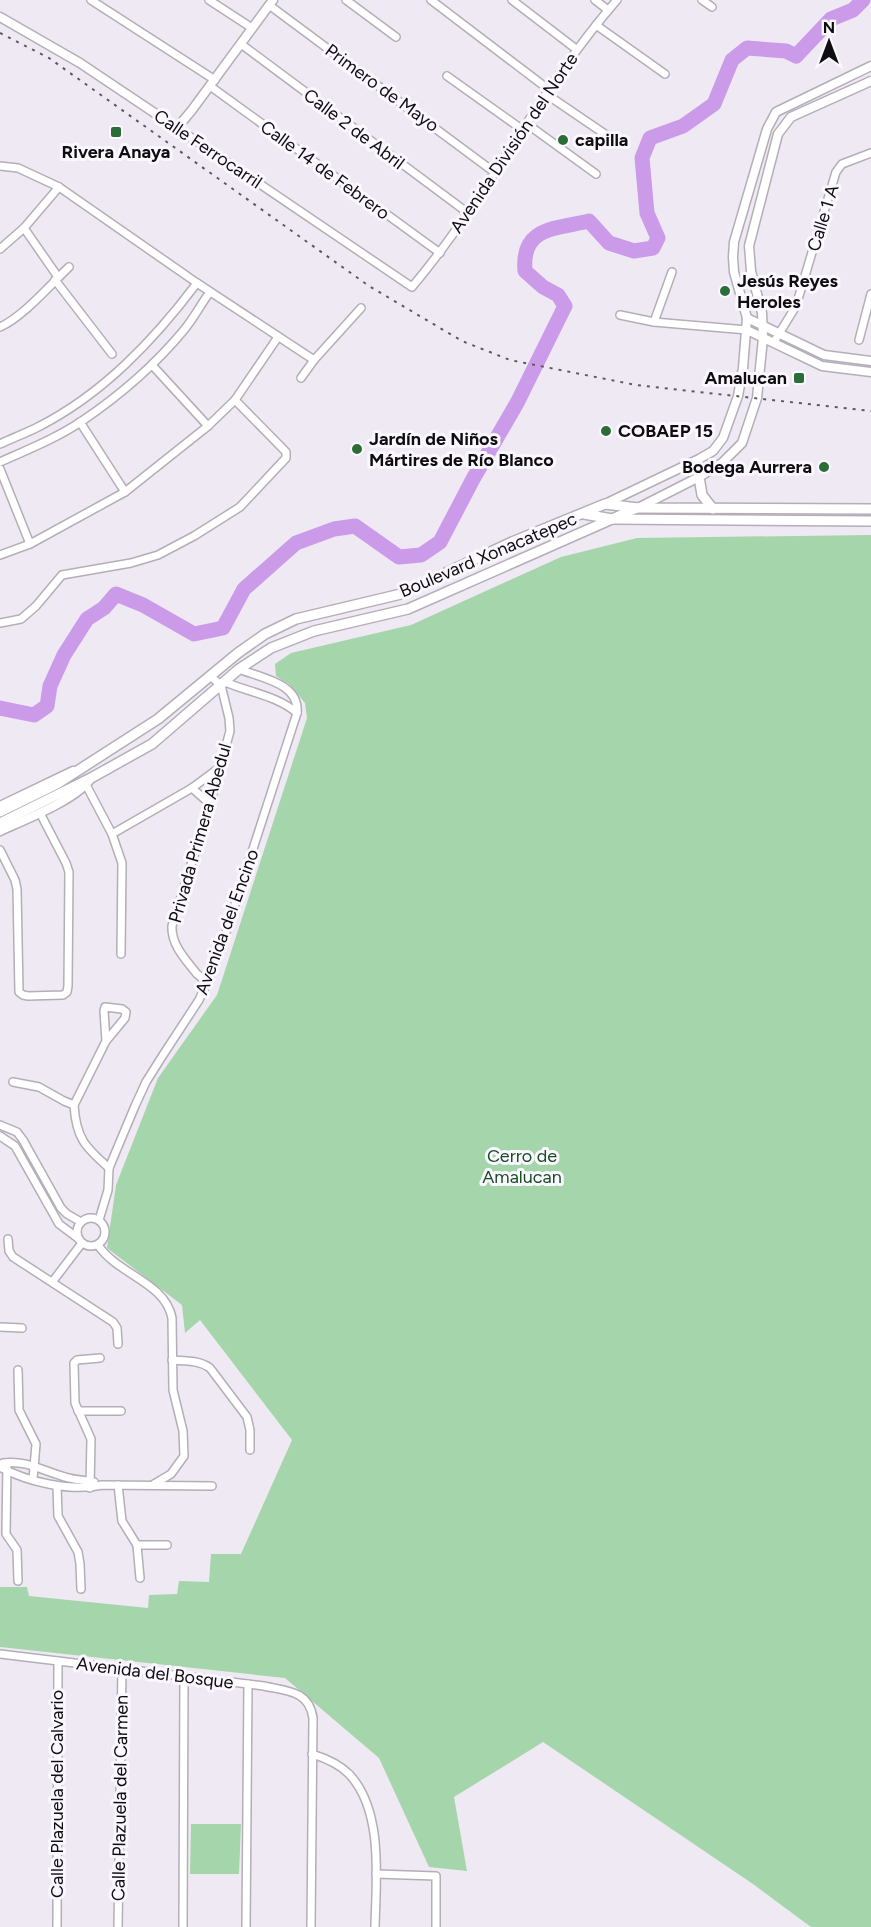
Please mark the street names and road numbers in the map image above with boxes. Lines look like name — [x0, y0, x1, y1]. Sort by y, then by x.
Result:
street label: Primero de Mayo — [321, 39, 443, 137]
street label: Avenida División del Norte — [445, 49, 583, 237]
street label: Calle 2 de Abril — [299, 84, 409, 174]
street label: Calle Ferrocarril — [150, 105, 266, 193]
street label: Calle 14 de Febrero — [256, 116, 394, 224]
street label: Calle 1 A — [802, 182, 844, 254]
street label: Boulevard Xonacatepec — [396, 508, 580, 602]
street label: Privada Primera Abedul — [164, 741, 236, 925]
street label: Avenida del Encino — [190, 846, 264, 998]
street label: Avenida del Bosque — [75, 1652, 235, 1694]
street label: Calle Plazuela del Calvario — [46, 1690, 68, 1898]
street label: Calle Plazuela del Carmen — [107, 1695, 133, 1901]

